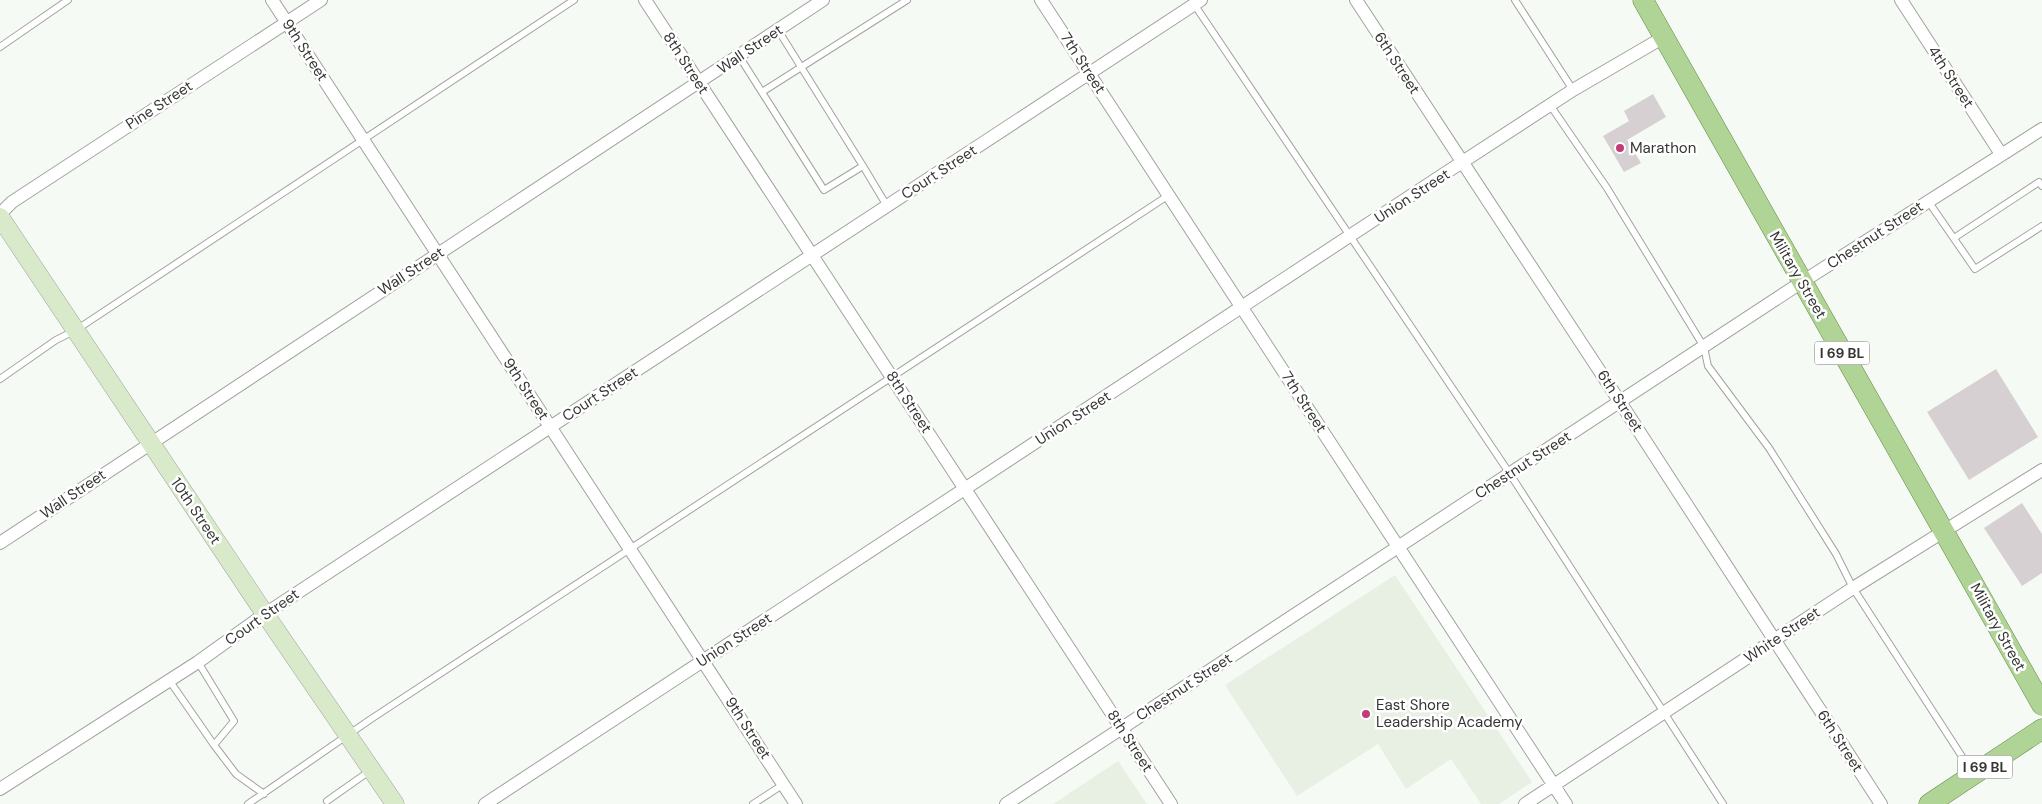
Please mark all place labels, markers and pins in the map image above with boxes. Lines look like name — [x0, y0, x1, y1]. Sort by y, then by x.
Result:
place label: Marathon — [1630, 138, 1696, 158]
marker: Marathon — [1614, 142, 1626, 154]
place label: East Shore Leadership Academy — [1376, 695, 1523, 732]
marker: East Shore Leadership Academy — [1360, 708, 1372, 720]

